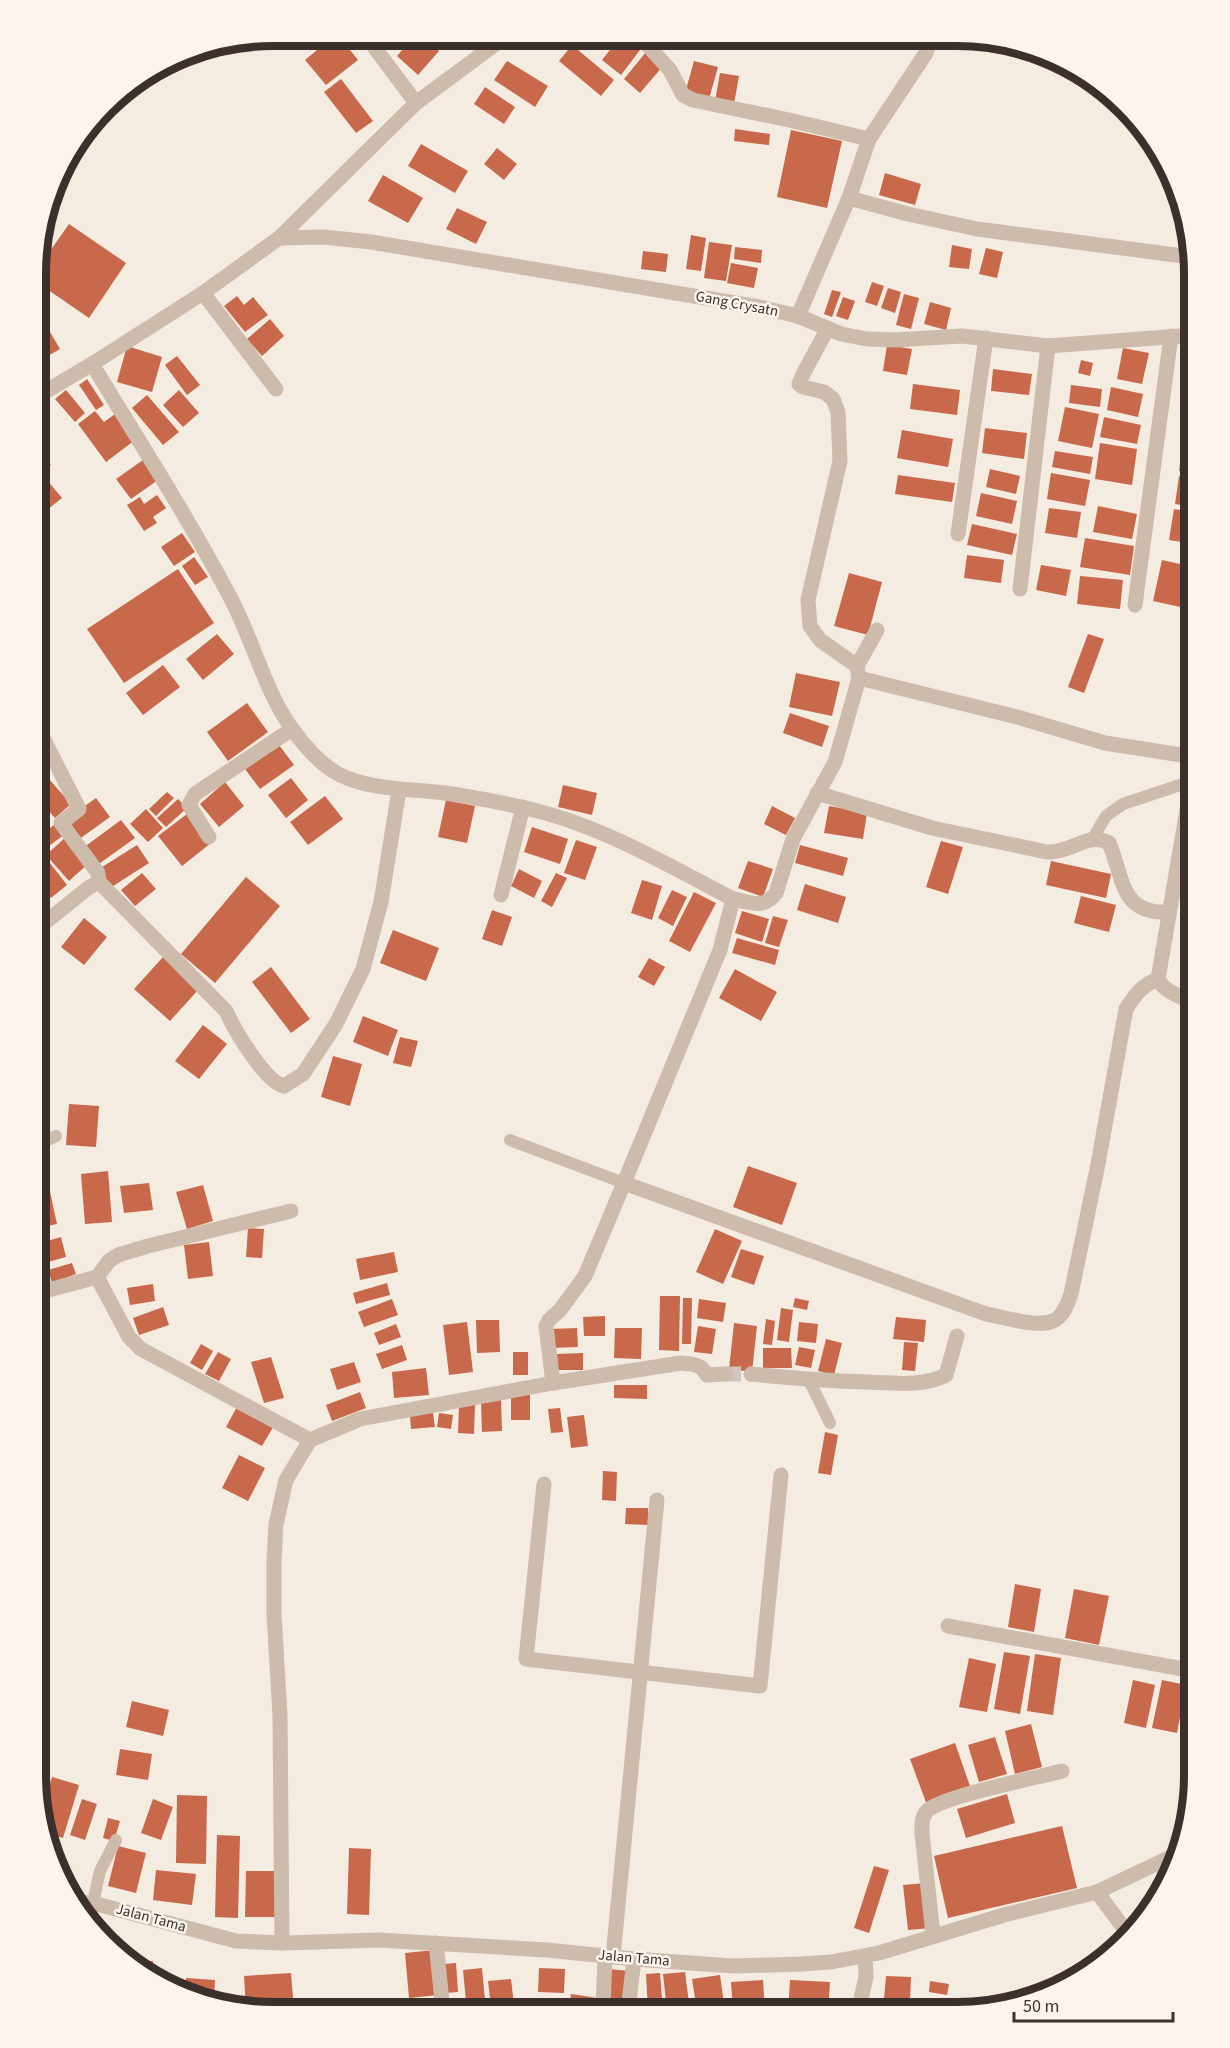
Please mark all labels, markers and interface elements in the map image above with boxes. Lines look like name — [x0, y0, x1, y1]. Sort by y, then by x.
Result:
street label: Gang Crysatn — [694, 286, 780, 322]
street label: Jalan Tama — [114, 1899, 188, 1937]
street label: Jalan Tama — [597, 1944, 671, 1972]
scale bar — [1014, 1985, 1173, 2023]
text: 50 m — [1023, 1994, 1059, 2019]

